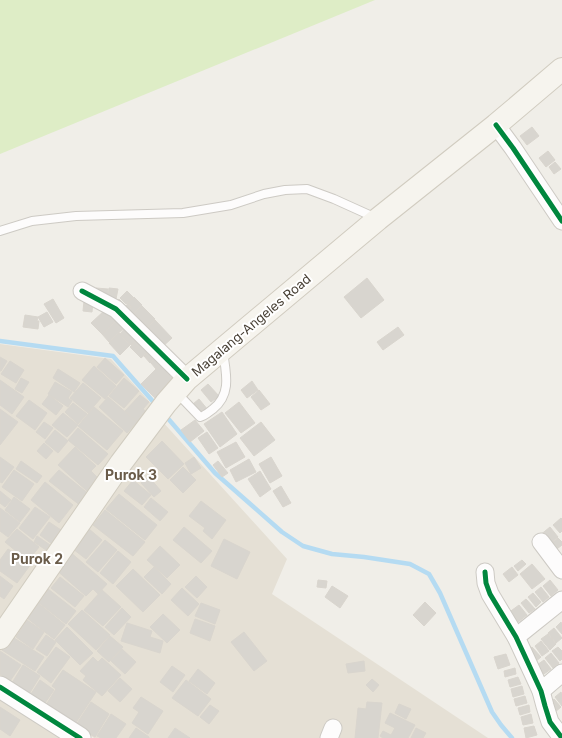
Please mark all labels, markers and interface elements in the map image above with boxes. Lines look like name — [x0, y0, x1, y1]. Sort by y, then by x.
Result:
street label: Magalang-Angeles Road — [188, 270, 314, 380]
district label: Purok 3 — [105, 466, 157, 483]
district label: Purok 2 — [11, 550, 63, 567]

